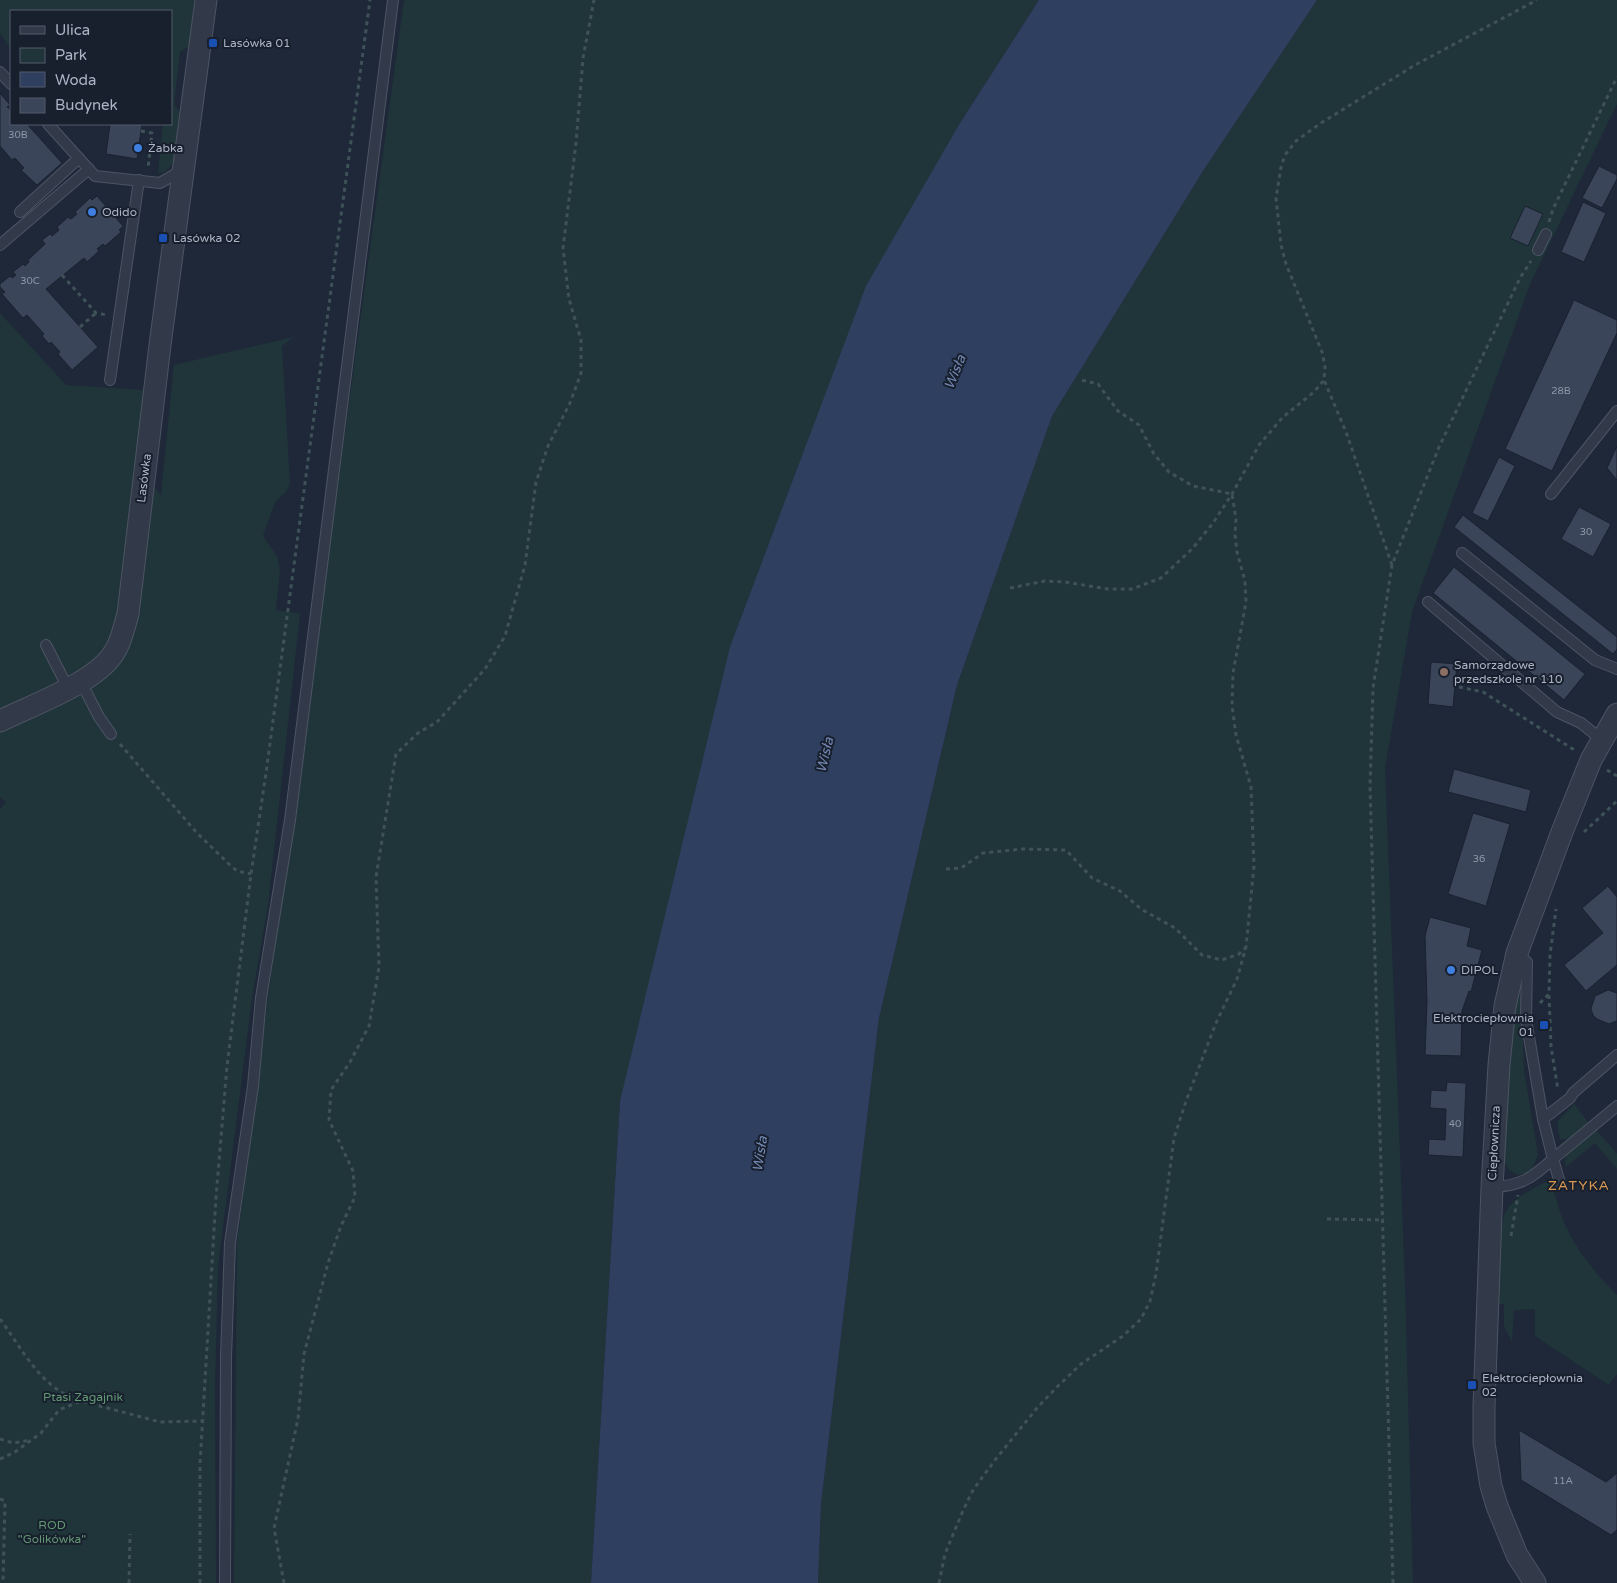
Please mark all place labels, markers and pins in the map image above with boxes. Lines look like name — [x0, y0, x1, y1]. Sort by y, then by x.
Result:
place label: Lasówka 01 — [223, 36, 291, 50]
marker: Lasówka 01 — [207, 37, 219, 49]
place label: Żabka — [148, 141, 183, 155]
marker: Żabka — [132, 142, 144, 154]
place label: Odido — [102, 205, 137, 219]
marker: Odido — [86, 206, 98, 218]
place label: Lasówka 02 — [173, 231, 241, 245]
marker: Lasówka 02 — [157, 232, 169, 244]
place label: Samorządowe przedszkole nr 110 — [1454, 658, 1563, 686]
marker: Samorządowe przedszkole nr 110 — [1438, 666, 1450, 678]
place label: DIPOL — [1461, 963, 1498, 977]
marker: DIPOL — [1445, 964, 1457, 976]
place label: Elektrociepłownia 01 — [1433, 1011, 1534, 1039]
marker: Elektrociepłownia 01 — [1538, 1019, 1550, 1031]
place label: Elektrociepłownia 02 — [1482, 1371, 1583, 1399]
marker: Elektrociepłownia 02 — [1466, 1379, 1478, 1391]

